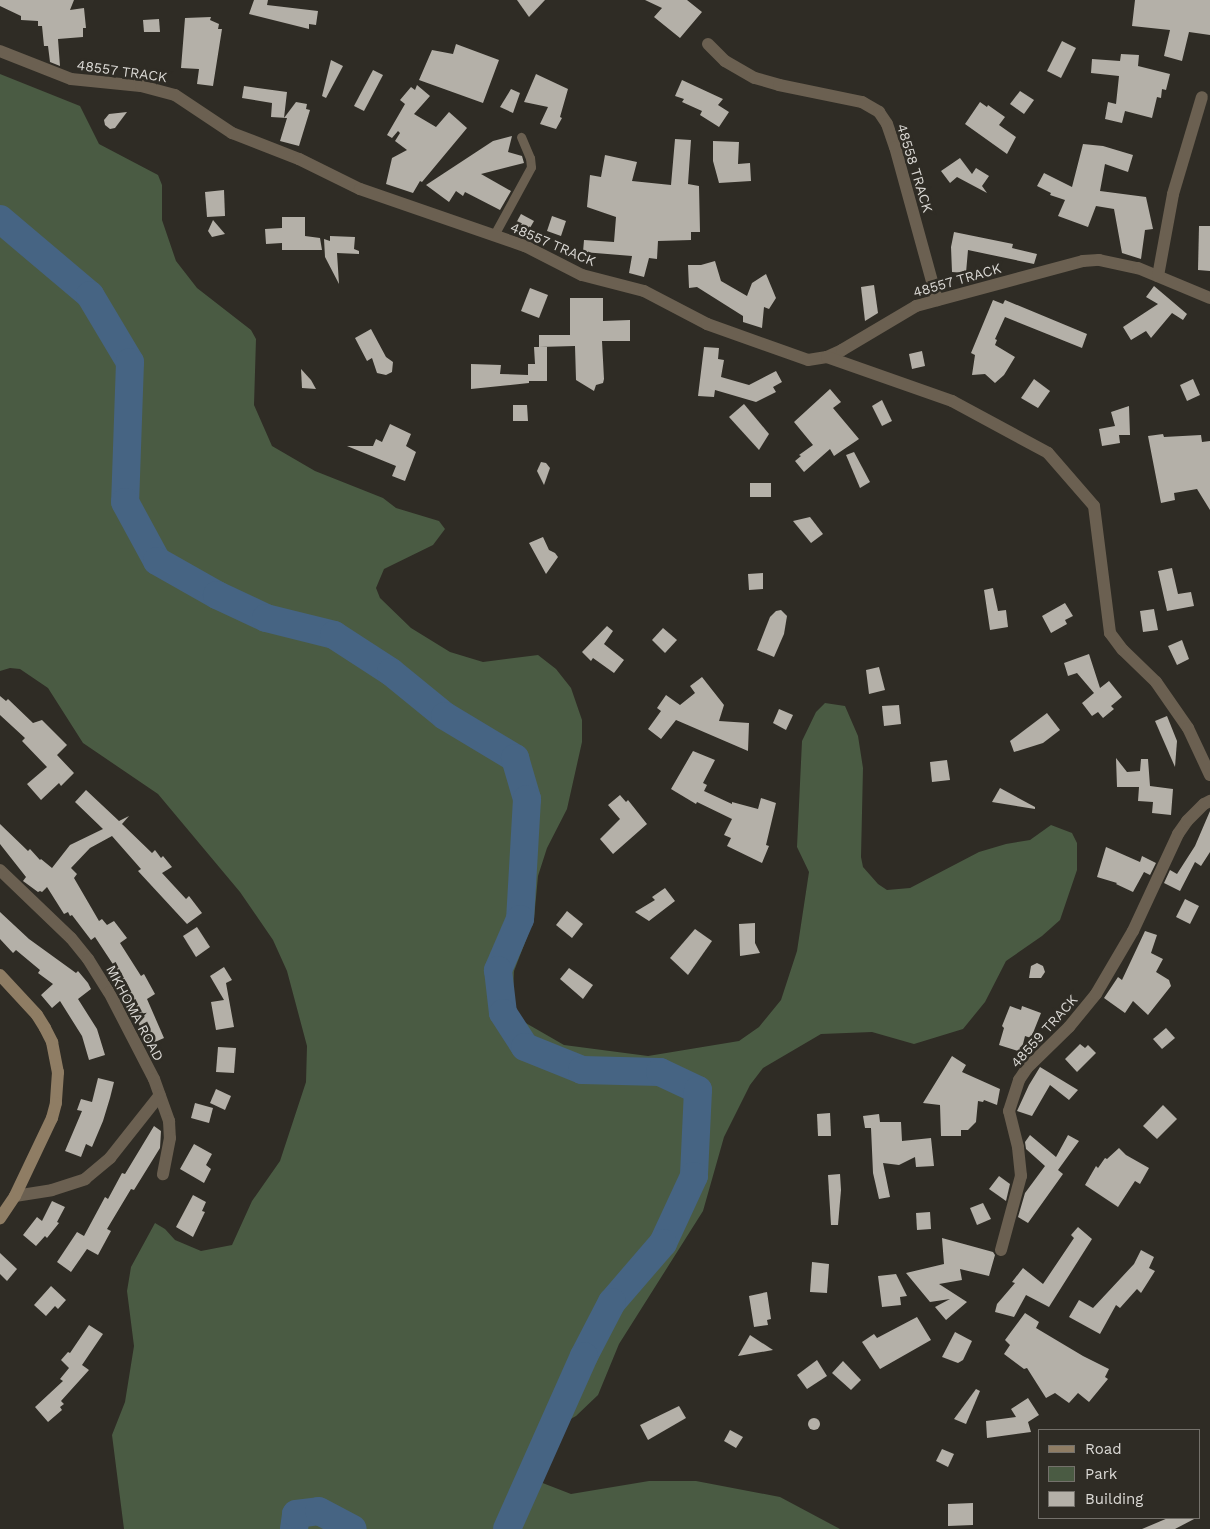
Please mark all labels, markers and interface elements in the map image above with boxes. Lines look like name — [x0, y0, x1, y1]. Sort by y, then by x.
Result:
street label: 48557 TRACK — [75, 56, 169, 86]
street label: 48558 TRACK — [893, 121, 937, 215]
street label: 48557 TRACK — [508, 218, 598, 270]
street label: 48557 TRACK — [911, 259, 1003, 301]
street label: MKHOMA ROAD — [103, 962, 167, 1064]
street label: 48559 TRACK — [1007, 991, 1081, 1071]
legend — [1038, 1429, 1200, 1519]
text: Road — [1085, 1440, 1122, 1458]
text: Park — [1085, 1465, 1117, 1483]
text: Building — [1085, 1490, 1143, 1508]

